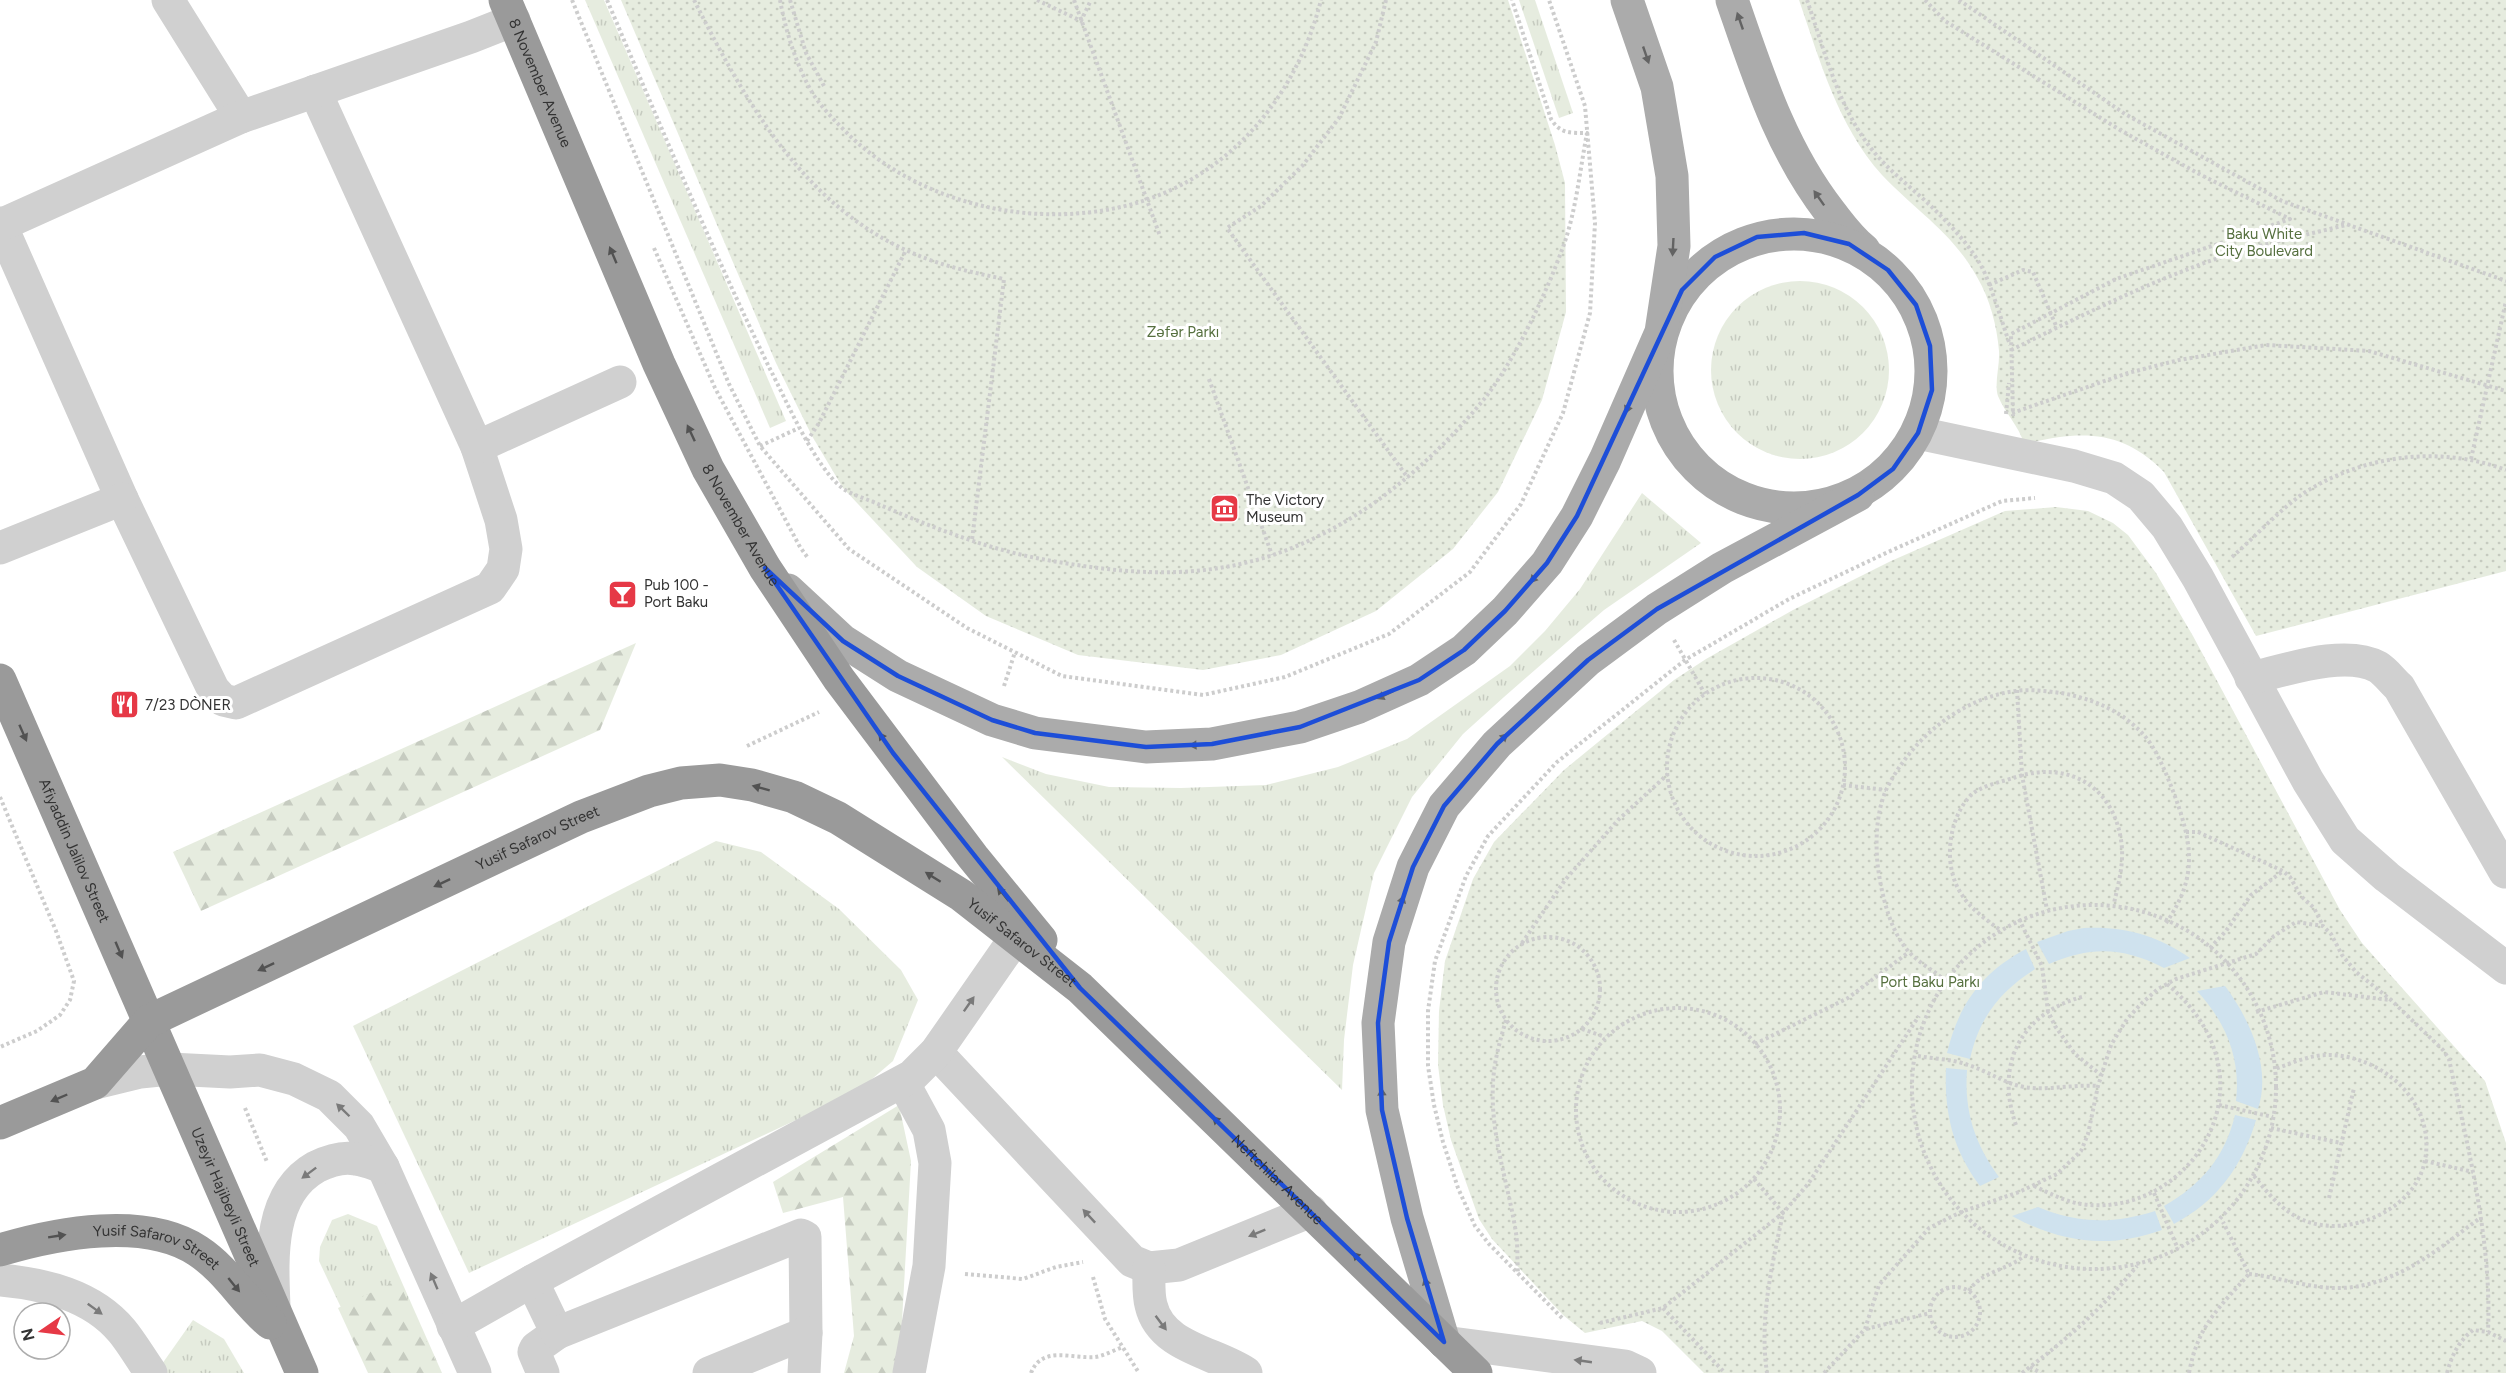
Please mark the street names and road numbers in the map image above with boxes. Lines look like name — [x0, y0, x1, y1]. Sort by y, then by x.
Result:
street label: 8 November Avenue — [505, 16, 575, 150]
street label: 8 November Avenue — [698, 461, 783, 589]
street label: Afiyaddin Jalilov Street — [35, 776, 114, 926]
street label: Yusif Safarov Street — [473, 802, 602, 874]
street label: Yusif Safarov Street — [963, 894, 1080, 991]
street label: Uzeyir Hajibeyli Street — [187, 1125, 264, 1270]
street label: Neftchilar Avenue — [1227, 1131, 1327, 1229]
street label: Yusif Safarov Street — [92, 1222, 224, 1274]

